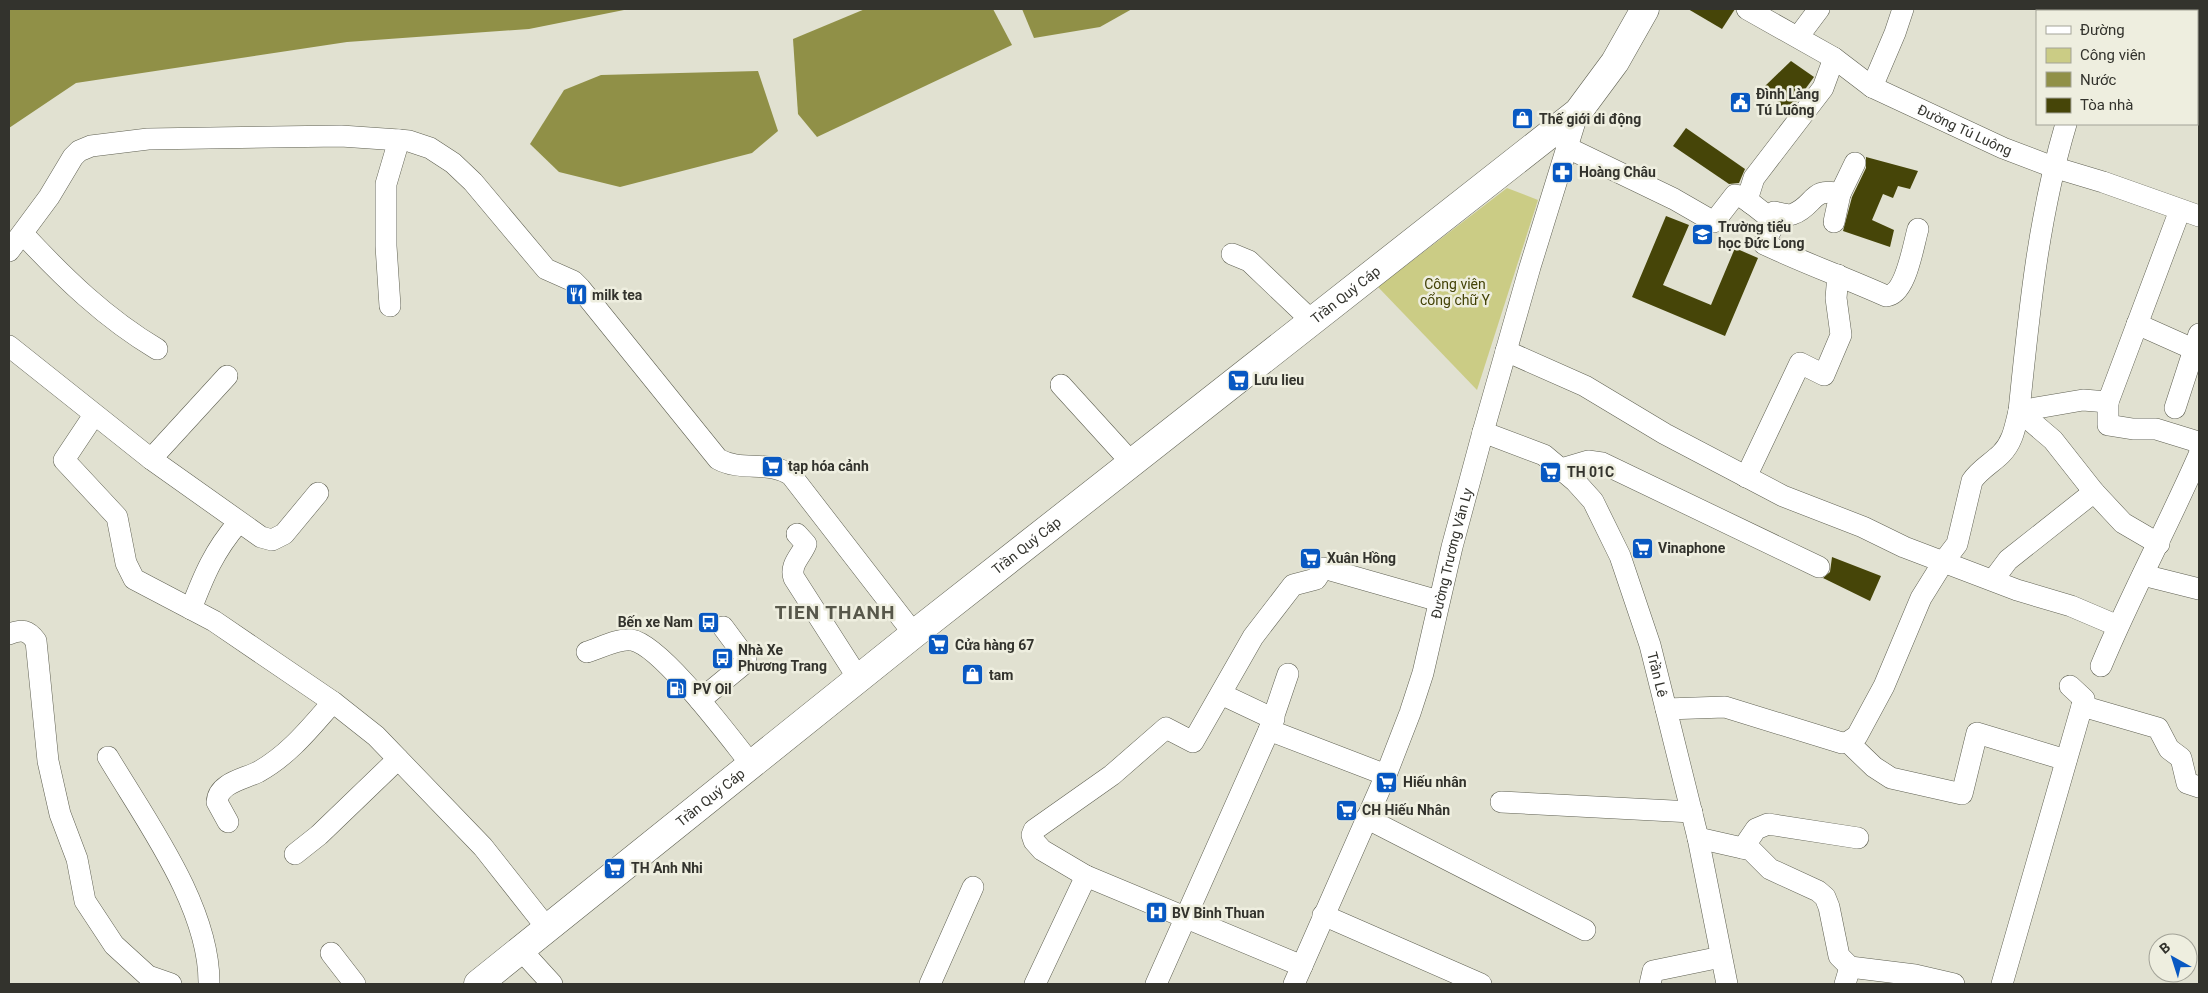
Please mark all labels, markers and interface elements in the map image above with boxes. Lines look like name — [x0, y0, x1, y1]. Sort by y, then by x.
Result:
legend — [2036, 10, 2198, 125]
text: Đường — [2080, 21, 2125, 39]
text: Công viên — [2080, 46, 2146, 64]
text: Nước — [2080, 71, 2117, 89]
place label: Đình Làng Tú Luông — [1756, 86, 1819, 118]
public building icon: Đình Làng Tú Luông — [1728, 90, 1752, 114]
text: Tòa nhà — [2080, 96, 2133, 114]
street label: Đường Tú Luông — [1915, 101, 2014, 159]
shop icon: Thế giới di động — [1511, 107, 1535, 131]
place label: Thế giới di động — [1539, 111, 1641, 127]
pharmacy icon: Hoàng Châu — [1551, 160, 1575, 184]
place label: Hoàng Châu — [1579, 164, 1656, 180]
place label: Trường tiểu học Đức Long — [1718, 219, 1804, 251]
school or university icon: Trường tiểu học Đức Long — [1690, 223, 1714, 247]
street label: Trần Quý Cáp — [1308, 263, 1383, 327]
park label: Công viên cổng chữ Y — [1420, 276, 1491, 308]
restaurant icon: milk tea — [564, 283, 588, 307]
place label: milk tea — [592, 287, 643, 303]
supermarket icon: Lưu lieu — [1226, 368, 1250, 392]
place label: Lưu lieu — [1254, 372, 1304, 388]
supermarket icon: tạp hóa cảnh — [760, 454, 784, 478]
place label: tạp hóa cảnh — [788, 458, 869, 474]
supermarket icon: TH 01C — [1539, 460, 1563, 484]
place label: TH 01C — [1567, 464, 1614, 480]
street label: Đường Trương Văn Ly — [1428, 486, 1476, 620]
street label: Trần Quý Cáp — [989, 514, 1064, 578]
supermarket icon: Vinaphone — [1630, 536, 1654, 560]
place label: Vinaphone — [1658, 540, 1726, 556]
supermarket icon: Xuân Hồng — [1299, 546, 1323, 570]
place label: Xuân Hồng — [1327, 550, 1396, 566]
district label: TIEN THANH — [775, 601, 895, 624]
bus stop icon: Bến xe Nam — [697, 610, 721, 634]
place label: Bến xe Nam — [618, 614, 693, 630]
supermarket icon: Cửa hàng 67 — [927, 633, 951, 657]
place label: Cửa hàng 67 — [955, 637, 1034, 653]
place label: Nhà Xe Phương Trang — [738, 642, 827, 674]
bus stop icon: Nhà Xe Phương Trang — [710, 646, 734, 670]
street label: Trần Lê — [1644, 650, 1671, 699]
shop icon: tam — [961, 663, 985, 687]
place label: tam — [989, 667, 1013, 683]
fuel station icon: PV Oil — [665, 677, 689, 701]
place label: PV Oil — [693, 681, 732, 697]
street label: Trần Quý Cáp — [673, 765, 748, 830]
supermarket icon: Hiếu nhân — [1375, 770, 1399, 794]
place label: Hiếu nhân — [1403, 774, 1467, 790]
supermarket icon: CH Hiếu Nhân — [1334, 798, 1358, 822]
place label: CH Hiếu Nhân — [1362, 802, 1450, 818]
supermarket icon: TH Anh Nhi — [603, 856, 627, 880]
place label: TH Anh Nhi — [631, 860, 703, 876]
hospital icon: BV Binh Thuan — [1144, 901, 1168, 925]
place label: BV Binh Thuan — [1172, 905, 1265, 921]
north arrow — [2148, 933, 2198, 983]
text: B — [2156, 939, 2173, 957]

